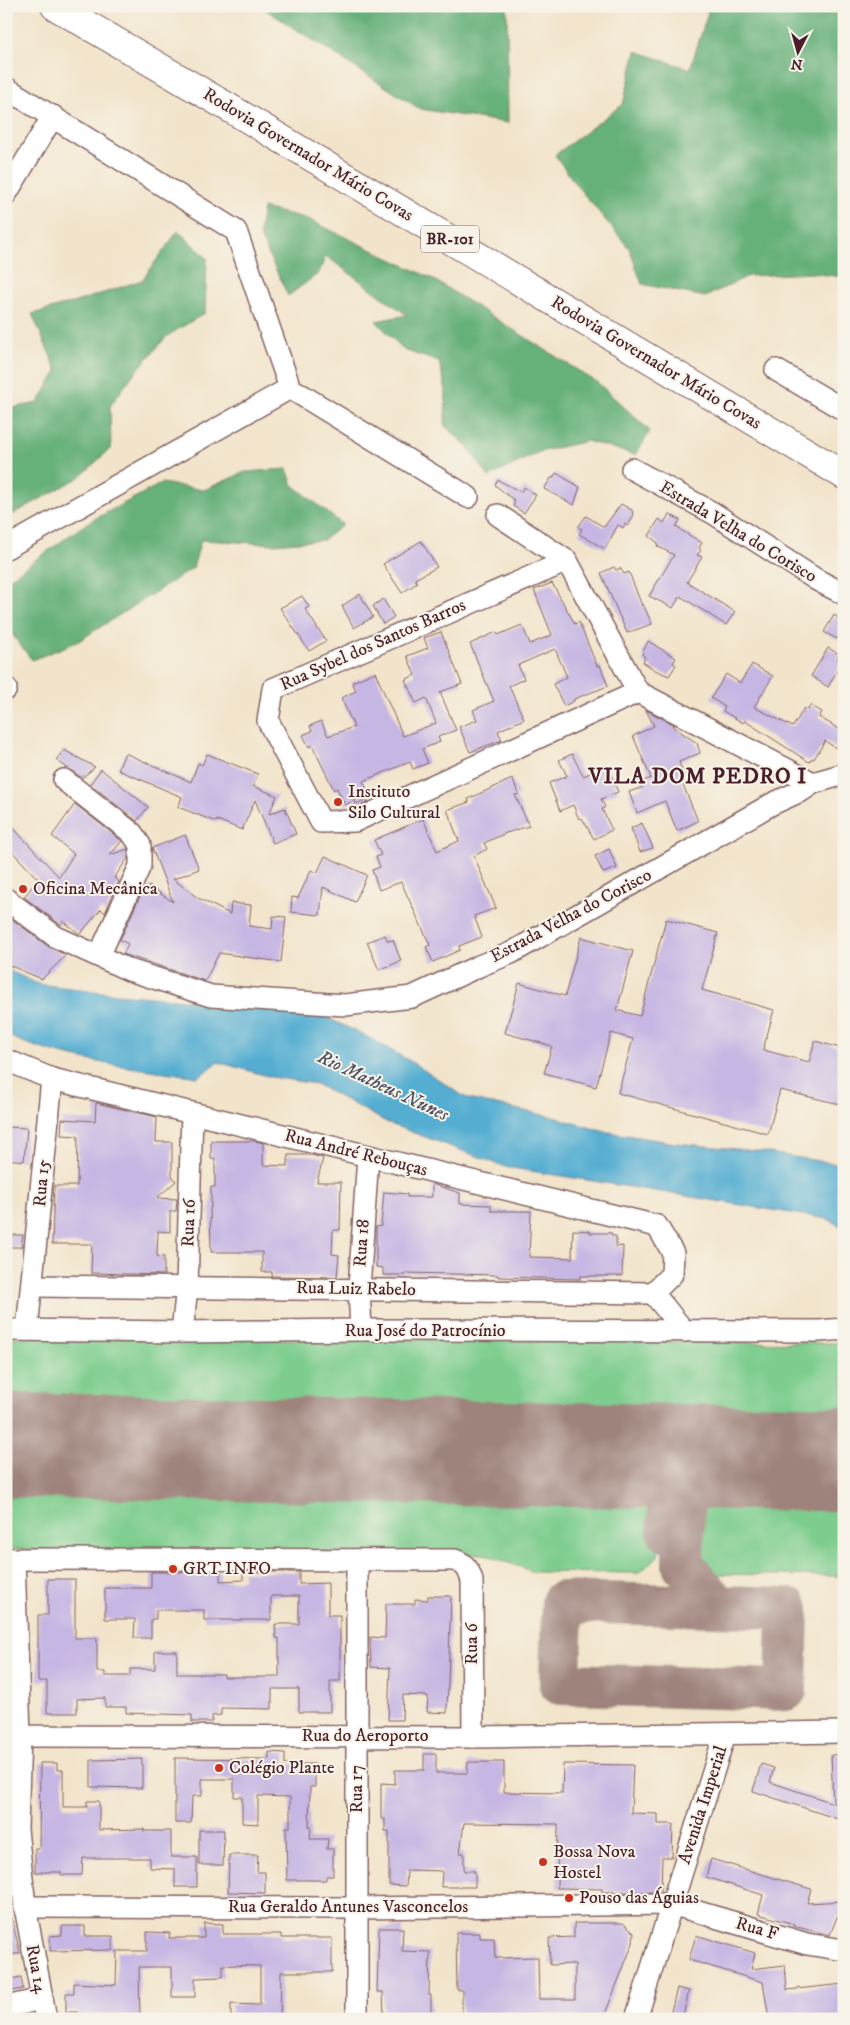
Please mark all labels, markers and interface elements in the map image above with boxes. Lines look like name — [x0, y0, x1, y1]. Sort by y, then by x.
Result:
north arrow — [772, 28, 822, 78]
text: N — [790, 54, 803, 73]
street label: Rodovia Governador Mário Covas — [199, 83, 417, 227]
road number: BR-101 — [421, 225, 479, 252]
street label: Rodovia Governador Mário Covas — [547, 291, 765, 435]
street label: Estrada Velha do Corisco — [655, 476, 821, 588]
street label: Rua Sybel dos Santos Barros — [277, 594, 469, 696]
district label: VILA DOM PEDRO I — [588, 763, 807, 790]
place label: Instituto Silo Cultural — [348, 781, 441, 824]
marker: Instituto Silo Cultural — [332, 796, 344, 808]
street label: Estrada Velha do Corisco — [486, 864, 656, 968]
place label: Oficina Mecânica — [33, 878, 158, 900]
marker: Oficina Mecânica — [17, 883, 29, 895]
water label: Rio Matheus Nunes — [313, 1045, 453, 1127]
street label: Rua André Rebouças — [282, 1125, 430, 1181]
street label: Rua 15 — [29, 1158, 55, 1208]
street label: Rua 16 — [177, 1198, 201, 1247]
street label: Rua 18 — [349, 1218, 375, 1268]
street label: Rua Luiz Rabelo — [296, 1277, 416, 1301]
street label: Rua José do Patrocínio — [344, 1320, 506, 1342]
place label: GRT INFO — [183, 1558, 271, 1580]
marker: GRT INFO — [167, 1563, 179, 1575]
street label: Rua 6 — [461, 1623, 483, 1665]
street label: Rua do Aeroporto — [301, 1725, 429, 1747]
street label: Avenida Imperial — [674, 1743, 733, 1867]
place label: Colégio Plante — [229, 1757, 334, 1779]
marker: Colégio Plante — [213, 1762, 225, 1774]
street label: Rua 17 — [346, 1765, 368, 1813]
place label: Bossa Nova Hostel — [553, 1841, 636, 1884]
marker: Bossa Nova Hostel — [537, 1856, 549, 1868]
place label: Pouso das Águias — [579, 1886, 699, 1909]
marker: Pouso das Águias — [563, 1892, 575, 1904]
street label: Rua Geraldo Antunes Vasconcelos — [228, 1896, 468, 1918]
street label: Rua F — [733, 1912, 781, 1946]
street label: Rua 14 — [21, 1943, 52, 1996]

